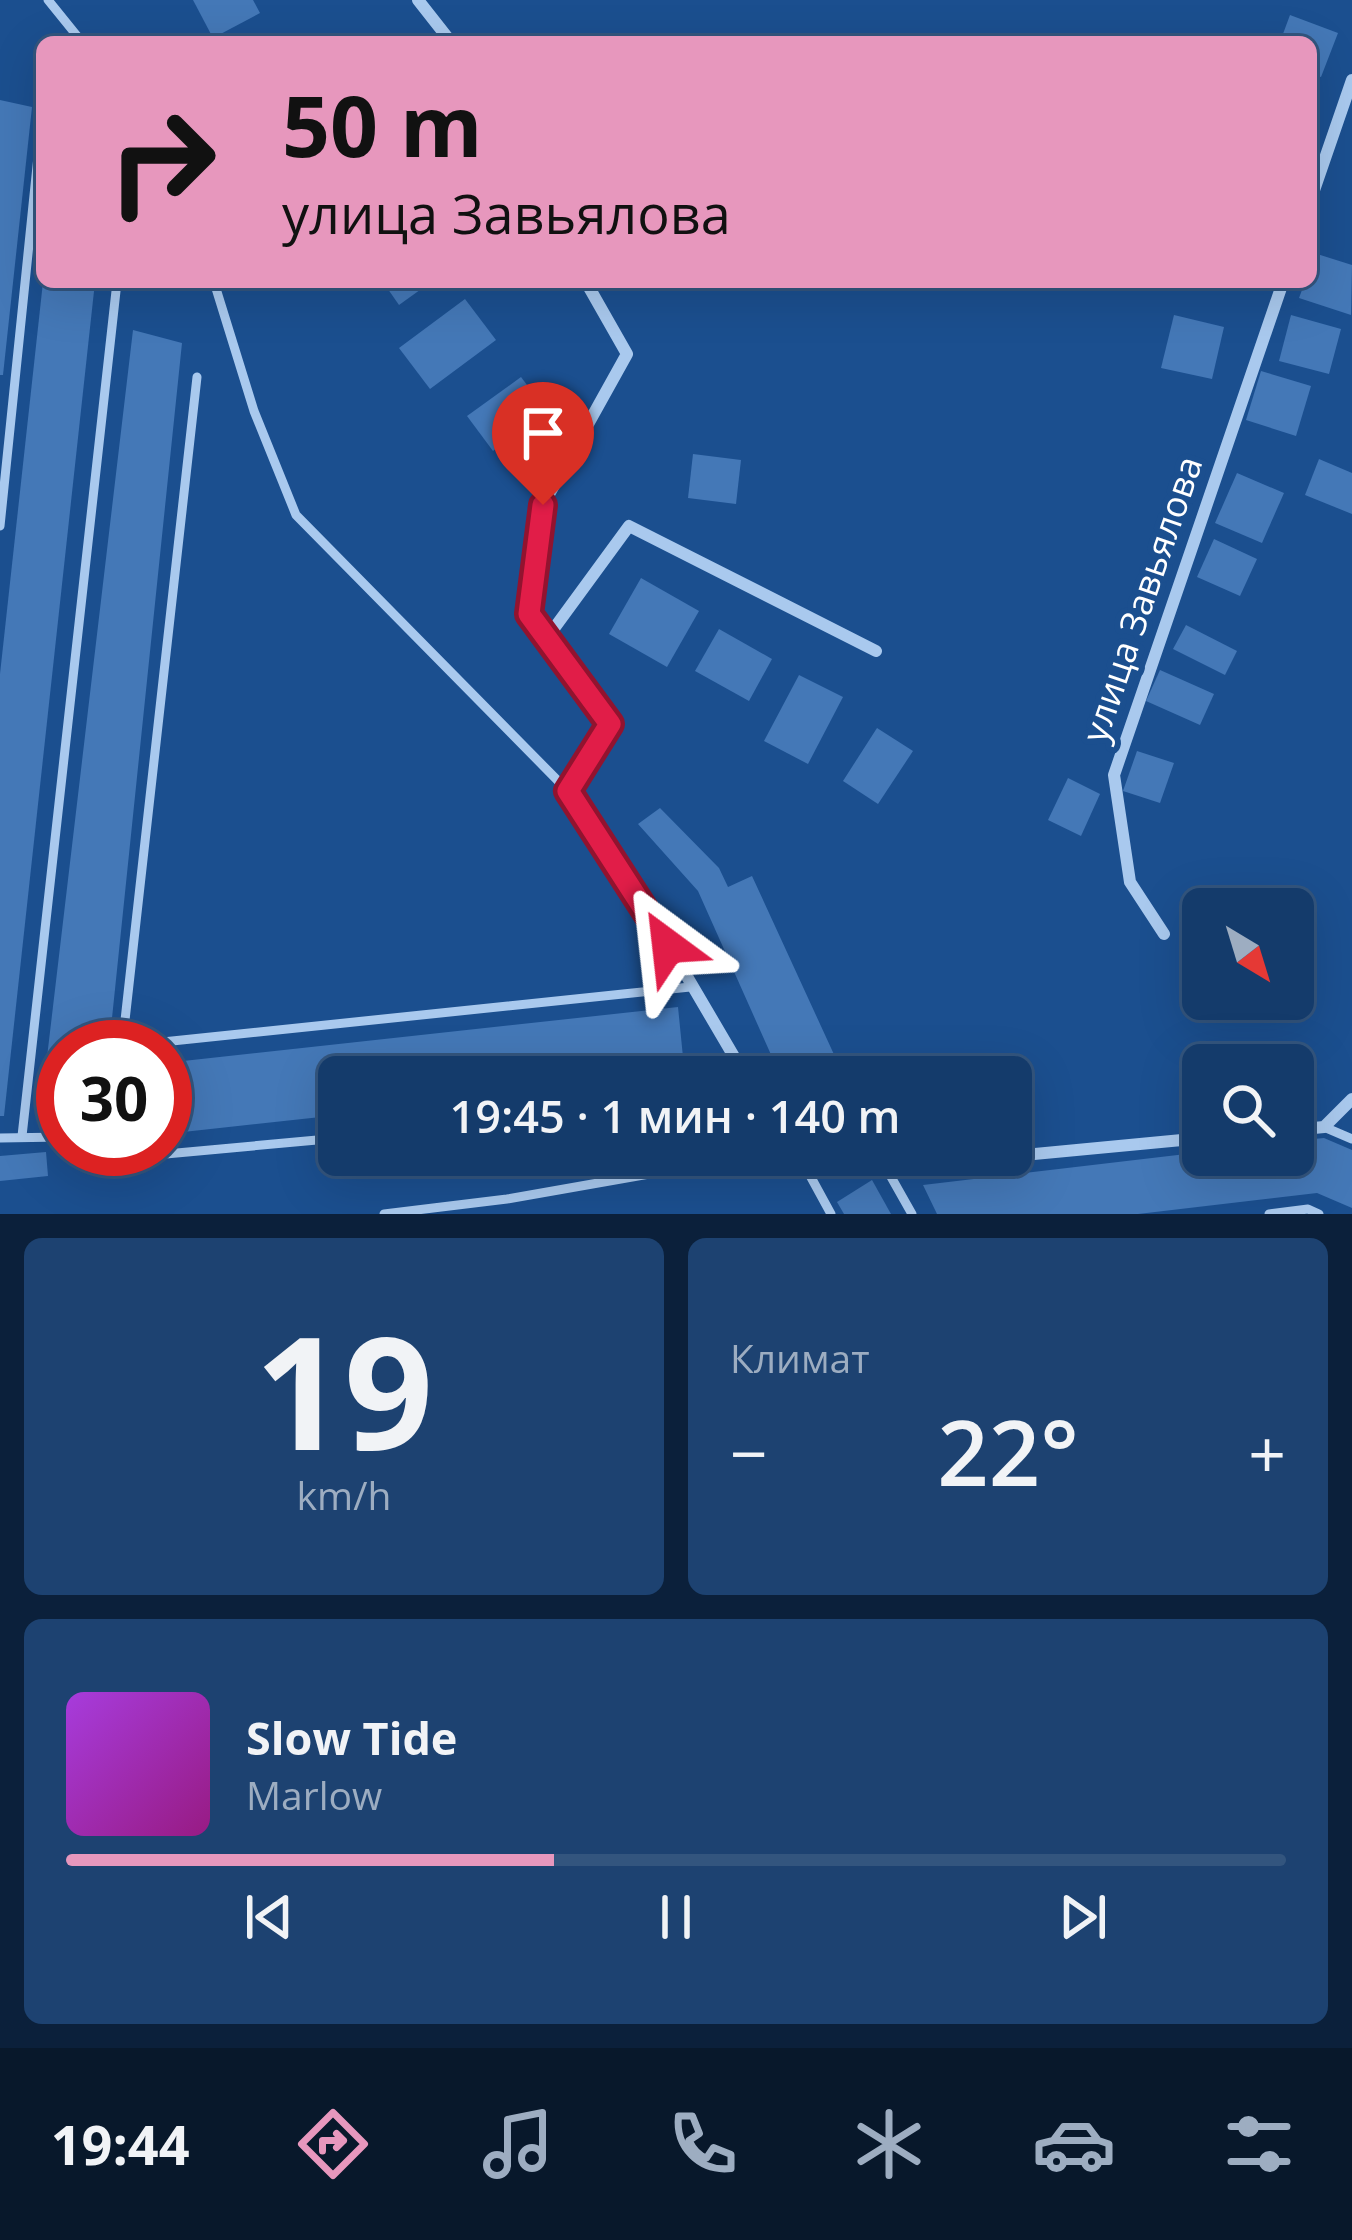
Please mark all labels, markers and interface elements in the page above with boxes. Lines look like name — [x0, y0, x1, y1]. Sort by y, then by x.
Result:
text: 50 m — [282, 67, 482, 182]
icon: right — [84, 84, 240, 240]
text: улица Завьялова — [282, 176, 731, 250]
pin — [492, 382, 594, 505]
icon: arrive — [510, 400, 576, 466]
street label: улица Завьялова — [1070, 449, 1213, 748]
position arrow — [605, 883, 731, 1009]
north arrow — [1182, 888, 1314, 1020]
map controls — [1182, 888, 1314, 1176]
speed limit sign: 30 — [36, 1020, 192, 1176]
button: search — [1182, 1044, 1314, 1176]
text: 19:45 · 1 мин · 140 m — [449, 1085, 901, 1146]
text: 19 — [255, 1283, 433, 1496]
text: Климат — [730, 1331, 870, 1384]
text: 22° — [937, 1390, 1079, 1512]
text: − — [730, 1407, 768, 1497]
text: + — [1248, 1407, 1286, 1497]
text: km/h — [297, 1468, 391, 1521]
text: Slow Tide — [246, 1707, 457, 1768]
text: Marlow — [246, 1768, 382, 1821]
icon: previous — [236, 1884, 302, 1950]
icon: pause — [643, 1884, 709, 1950]
icon: next — [1050, 1884, 1116, 1950]
icon: directions — [291, 2102, 375, 2186]
icon: music — [476, 2102, 560, 2186]
icon: phone — [661, 2102, 745, 2186]
icon: climate — [847, 2102, 931, 2186]
icon: car — [1032, 2102, 1116, 2186]
icon: filters — [1217, 2102, 1301, 2186]
text: 19:44 — [51, 2107, 190, 2181]

